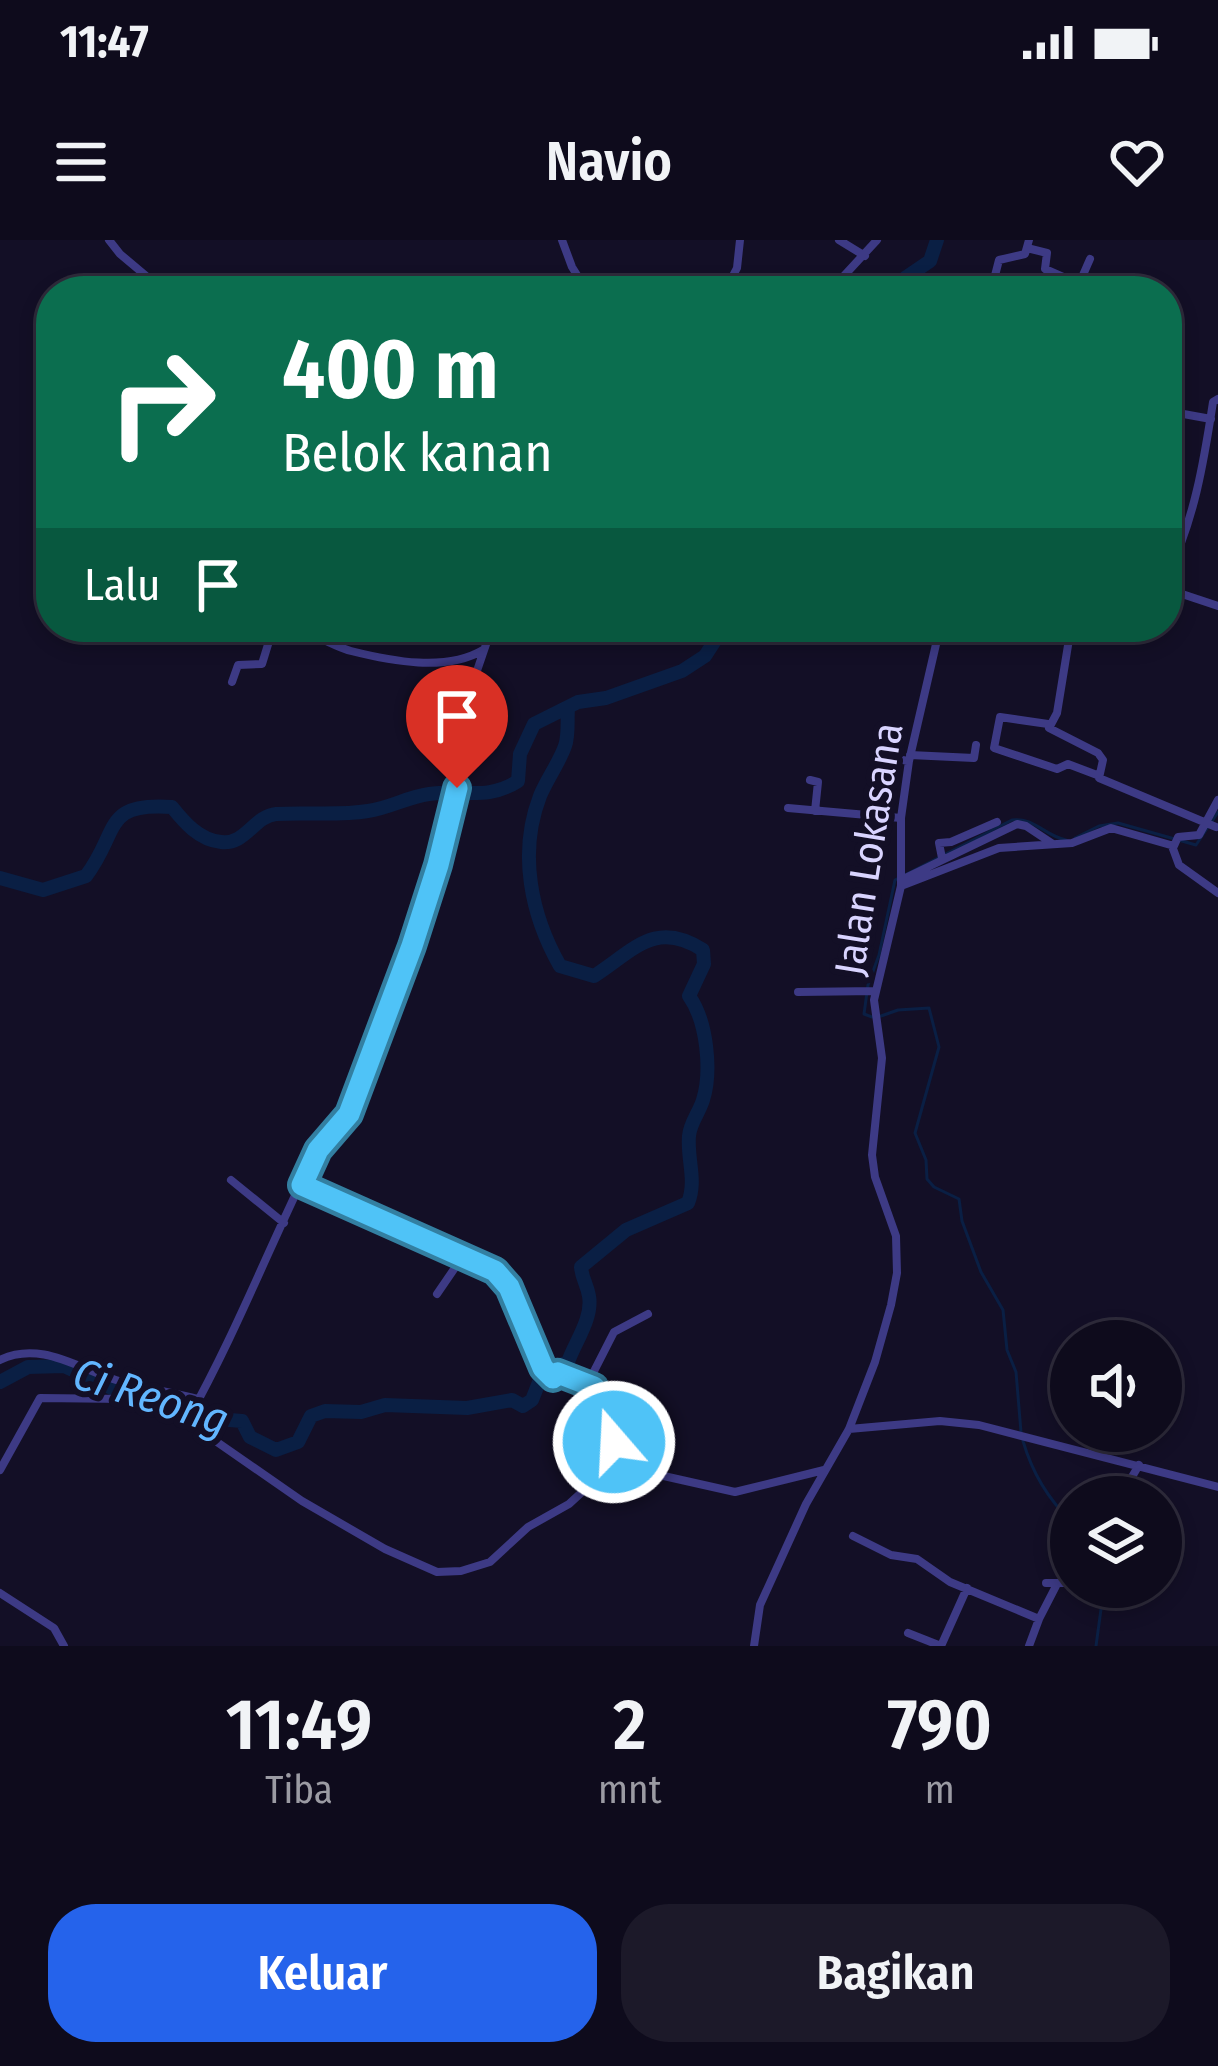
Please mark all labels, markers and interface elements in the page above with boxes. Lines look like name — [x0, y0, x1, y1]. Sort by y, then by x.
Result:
text: 11:47 — [60, 15, 149, 69]
icon: menu — [48, 129, 114, 195]
icon: heart — [1104, 129, 1170, 195]
text: Navio — [546, 130, 672, 194]
text: 400 m — [282, 319, 498, 420]
icon: right — [84, 324, 240, 480]
text: Belok kanan — [282, 421, 553, 485]
icon: arrive — [185, 552, 251, 618]
text: Lalu — [84, 558, 161, 612]
pin — [406, 665, 508, 788]
icon: arrive — [424, 683, 490, 749]
street label: Jalan Lokasana — [824, 719, 914, 979]
map controls — [1050, 1320, 1182, 1608]
button: sound — [1050, 1320, 1182, 1452]
water label: Ci Reong — [67, 1347, 235, 1447]
position arrow — [551, 1379, 677, 1505]
button: layers — [1050, 1476, 1182, 1608]
text: 11:49 — [226, 1682, 372, 1768]
text: 2 — [613, 1682, 646, 1768]
text: 790 — [887, 1682, 992, 1768]
text: Tiba — [265, 1767, 333, 1813]
text: mnt — [598, 1767, 661, 1813]
text: m — [925, 1767, 955, 1813]
button: Keluar — [48, 1904, 597, 2042]
button: Bagikan — [621, 1904, 1170, 2042]

